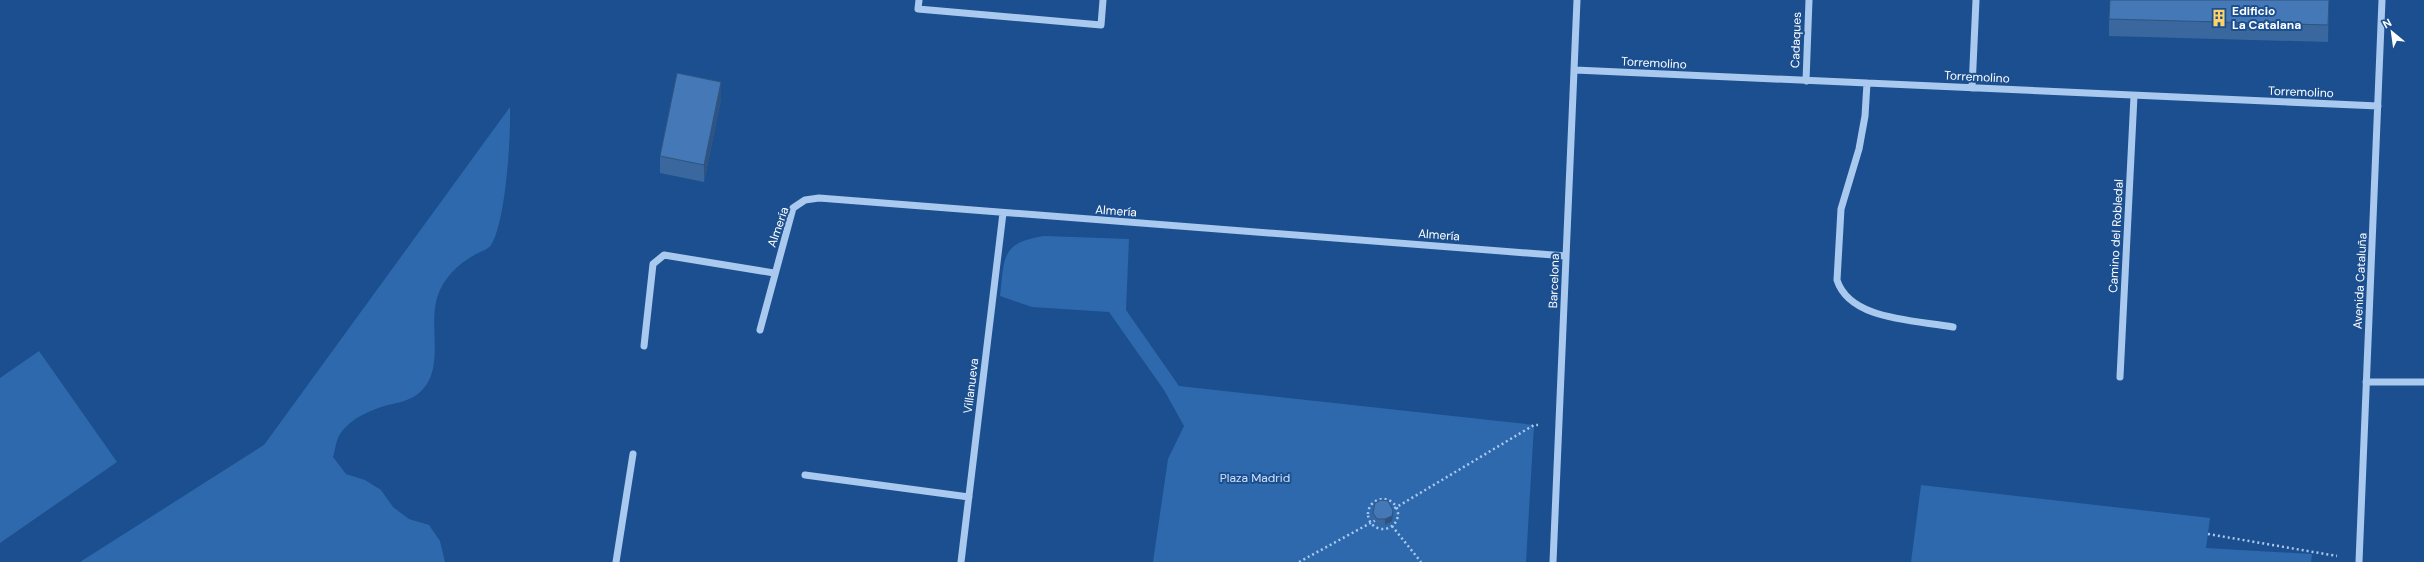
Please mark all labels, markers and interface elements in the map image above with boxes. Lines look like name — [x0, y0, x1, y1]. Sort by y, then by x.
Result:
place label: Edificio La Catalana — [2232, 3, 2301, 33]
building icon: Edificio La Catalana — [2209, 8, 2229, 28]
street label: Cadaques — [1787, 12, 1805, 68]
north arrow — [2372, 12, 2412, 52]
text: N — [2380, 15, 2394, 31]
street label: Torremolino — [1621, 53, 1687, 73]
street label: Torremolino — [1944, 67, 2010, 87]
street label: Torremolino — [2268, 83, 2334, 101]
street label: Camino del Robledal — [2105, 179, 2127, 293]
street label: Almería — [1095, 202, 1137, 220]
street label: Almería — [764, 205, 792, 249]
street label: Almería — [1418, 226, 1460, 244]
street label: Avenida Cataluña — [2349, 232, 2371, 330]
street label: Barcelona — [1545, 253, 1563, 309]
street label: Villanueva — [960, 357, 982, 415]
park label: Plaza Madrid — [1220, 470, 1290, 486]

